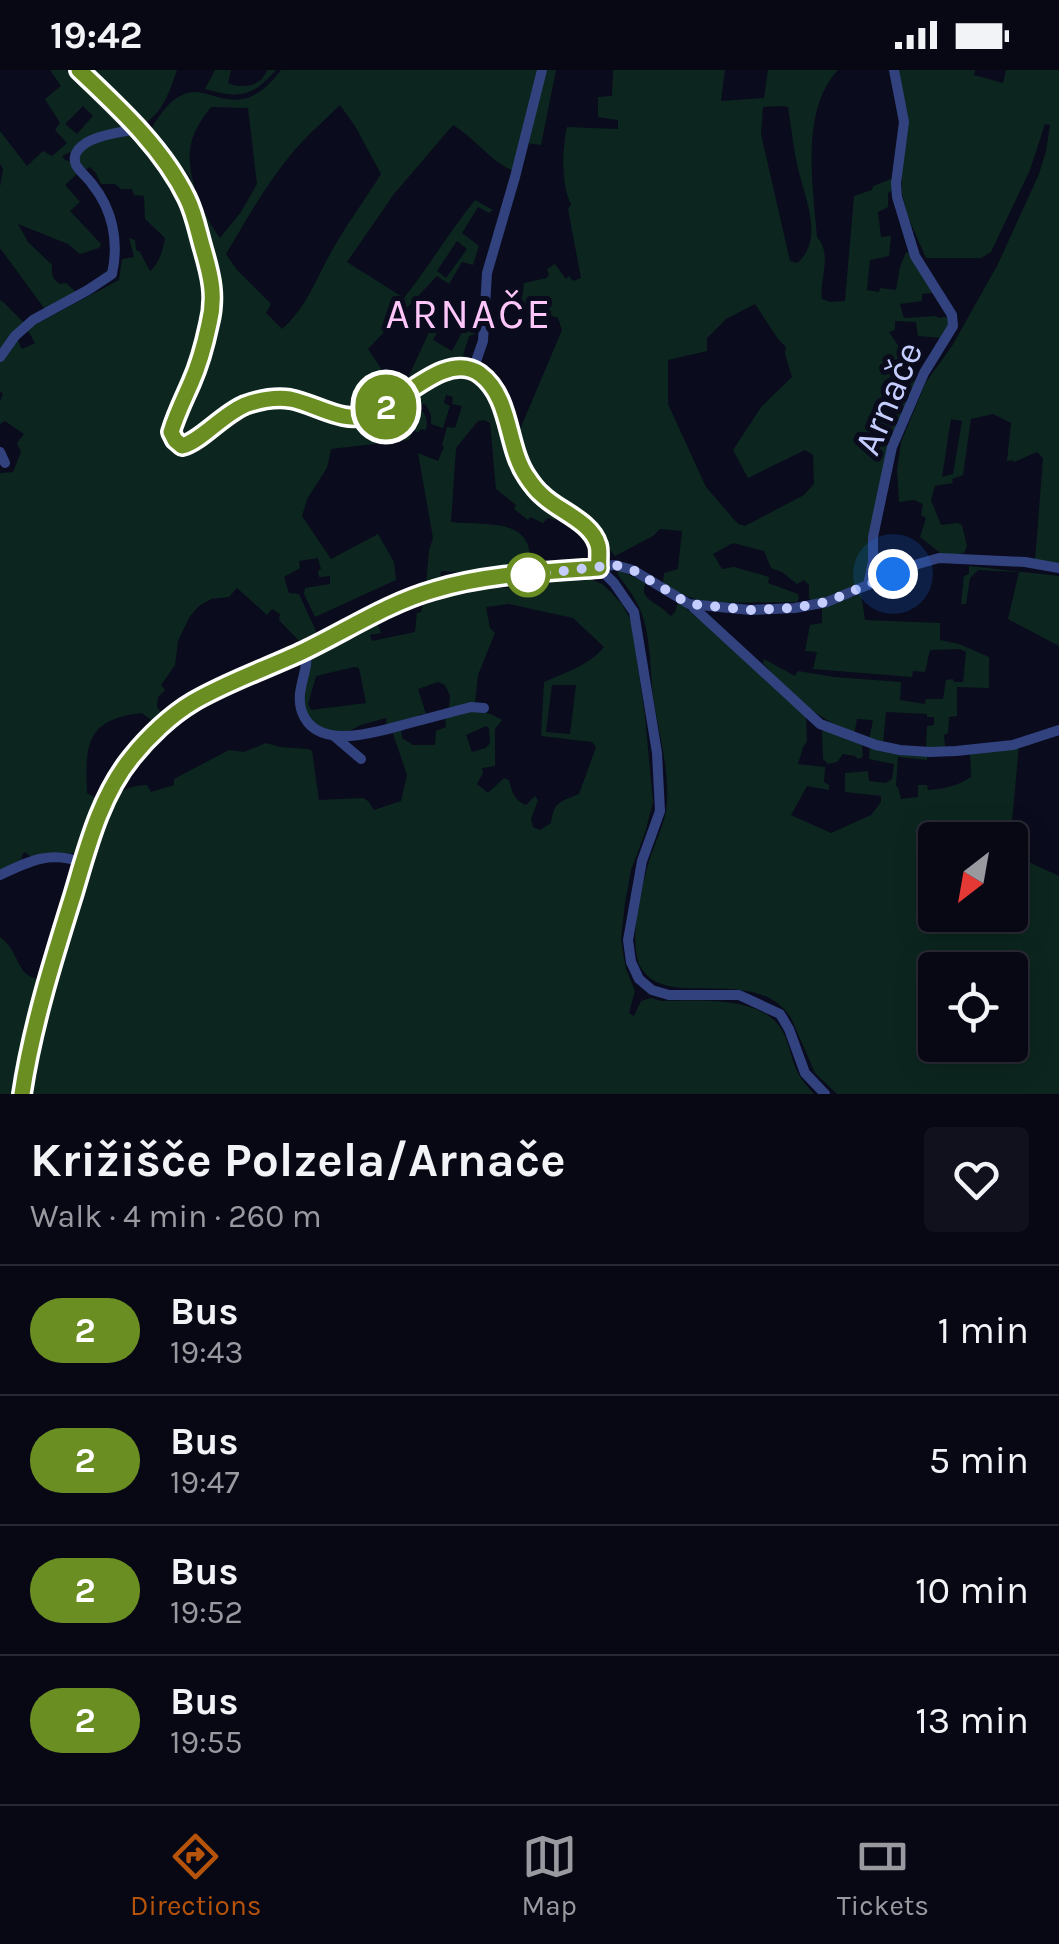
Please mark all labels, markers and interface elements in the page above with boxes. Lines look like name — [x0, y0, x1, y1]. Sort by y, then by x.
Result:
text: 19:42 — [50, 13, 143, 58]
district label: ARNAČE — [385, 289, 553, 339]
street label: Arnače — [845, 335, 932, 462]
line badge: 2 — [354, 374, 418, 440]
text: 2 — [375, 387, 397, 428]
your location — [868, 549, 918, 599]
unlabelled marker — [507, 554, 549, 596]
north arrow — [918, 822, 1028, 932]
map controls — [918, 822, 1028, 1062]
button: locate — [918, 952, 1028, 1062]
button: heart — [924, 1127, 1029, 1232]
text: Križišče Polzela/Arnače — [30, 1132, 566, 1188]
text: Walk · 4 min · 260 m — [30, 1198, 322, 1235]
text: Bus — [170, 1289, 239, 1334]
text: 1 min — [938, 1308, 1029, 1353]
text: 2 — [74, 1310, 96, 1351]
text: 19:43 — [170, 1334, 243, 1371]
text: Bus — [170, 1419, 239, 1464]
text: 5 min — [929, 1438, 1029, 1483]
text: 2 — [74, 1440, 96, 1481]
text: 19:47 — [170, 1464, 239, 1501]
text: Bus — [170, 1549, 239, 1594]
text: 10 min — [915, 1568, 1029, 1613]
text: 2 — [74, 1570, 96, 1611]
text: 19:52 — [170, 1594, 243, 1631]
text: Bus — [170, 1679, 239, 1724]
text: 13 min — [915, 1698, 1029, 1743]
text: 2 — [74, 1700, 96, 1741]
text: 19:55 — [170, 1724, 243, 1761]
tab: Directions — [130, 1829, 262, 1922]
tab: Map — [521, 1829, 577, 1922]
tab: Tickets — [837, 1829, 929, 1922]

